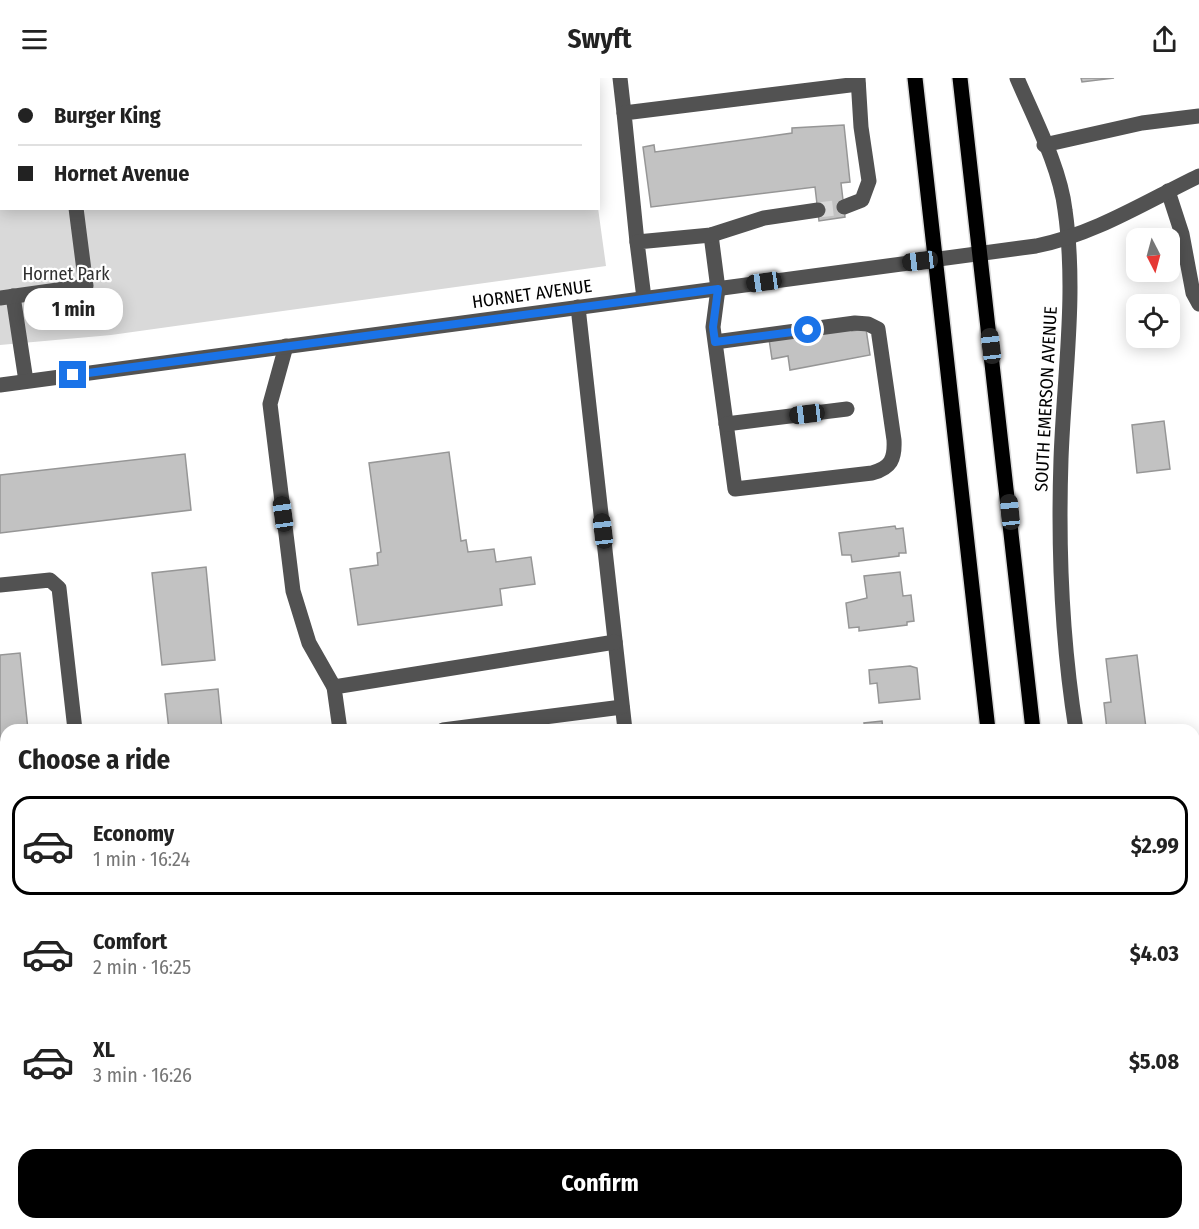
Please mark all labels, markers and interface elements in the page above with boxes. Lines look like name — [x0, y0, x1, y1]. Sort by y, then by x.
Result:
icon: menu — [18, 23, 51, 56]
text: Swyft — [568, 23, 631, 55]
icon: share — [1148, 23, 1181, 56]
text: Burger King — [54, 102, 161, 129]
text: Hornet Avenue — [54, 160, 189, 187]
north arrow — [1126, 228, 1180, 282]
map controls — [1126, 228, 1180, 348]
car — [901, 250, 939, 272]
park label: Hornet Park — [22, 263, 110, 285]
car — [745, 271, 783, 293]
street label: HORNET AVENUE — [471, 275, 593, 313]
callout: 1 min — [23, 288, 122, 330]
button: locate — [1126, 294, 1180, 348]
text: 1 min — [52, 297, 95, 321]
street label: SOUTH EMERSON AVENUE — [1030, 306, 1062, 492]
route start — [794, 316, 821, 343]
car — [980, 327, 1002, 365]
route end — [59, 361, 86, 388]
car — [788, 403, 826, 425]
car — [999, 493, 1021, 531]
car — [272, 495, 294, 533]
car — [592, 512, 614, 550]
text: Choose a ride — [18, 744, 170, 776]
icon: car — [21, 819, 75, 873]
text: Economy — [93, 820, 174, 847]
text: $2.99 — [1131, 832, 1179, 859]
text: 1 min · 16:24 — [93, 847, 190, 871]
icon: car — [21, 927, 75, 981]
text: Comfort — [93, 928, 167, 955]
text: $4.03 — [1130, 940, 1179, 967]
text: 2 min · 16:25 — [93, 955, 191, 979]
icon: car — [21, 1035, 75, 1089]
text: XL — [93, 1036, 115, 1063]
text: $5.08 — [1129, 1048, 1179, 1075]
text: 3 min · 16:26 — [93, 1063, 192, 1087]
button: Confirm — [18, 1149, 1182, 1218]

